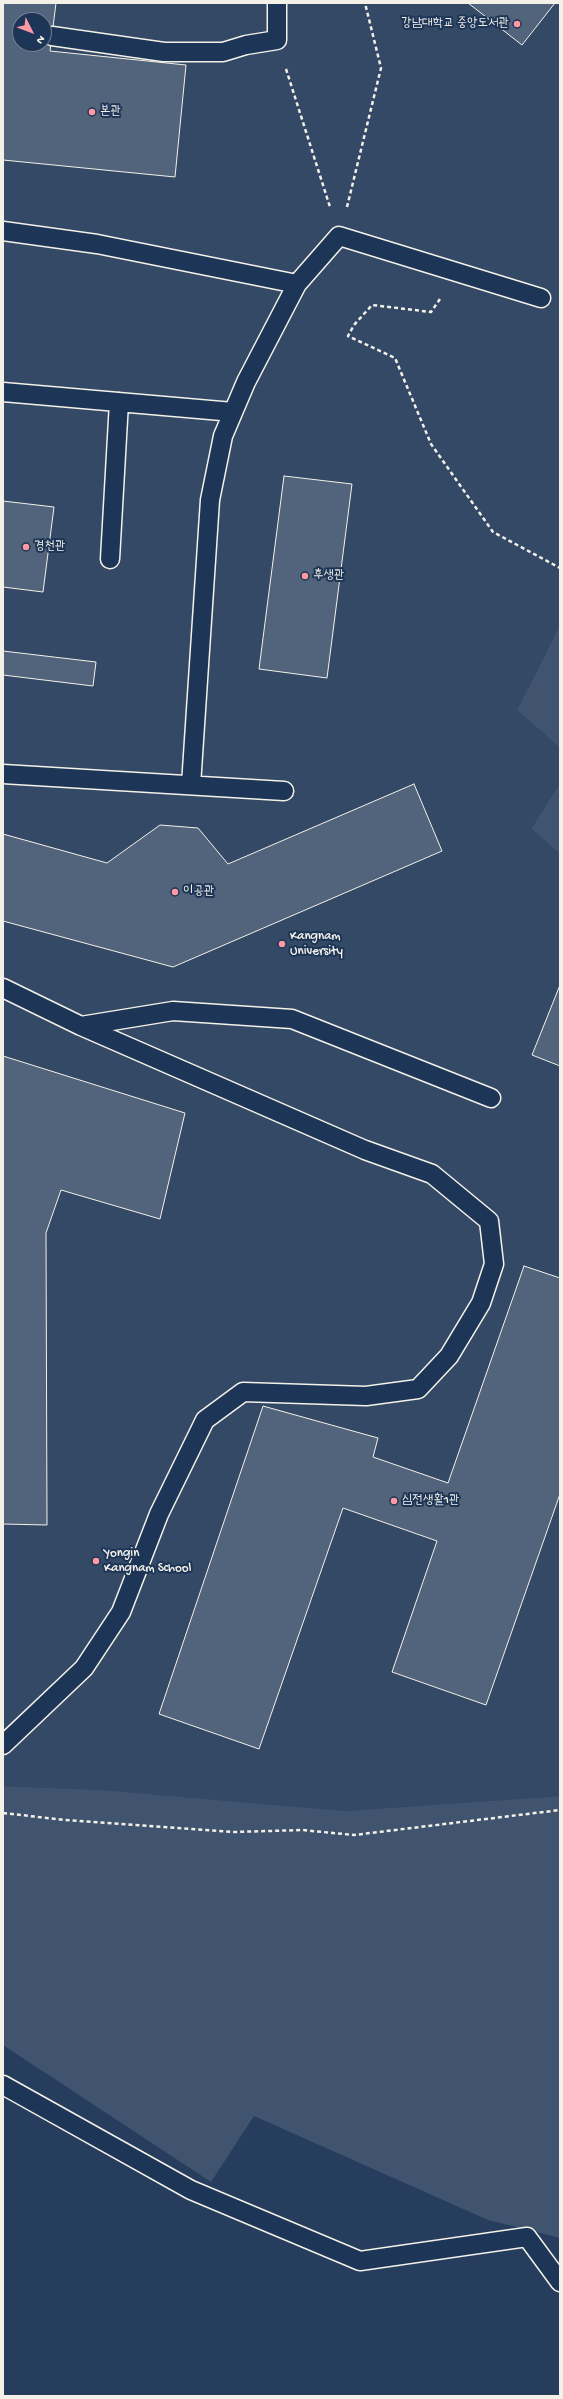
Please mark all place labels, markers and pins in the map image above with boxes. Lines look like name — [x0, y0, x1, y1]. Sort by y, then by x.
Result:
place label: 강남대학교 중앙도서관 — [401, 16, 509, 32]
marker: 강남대학교 중앙도서관 — [512, 19, 522, 29]
place label: 본관 — [100, 104, 121, 120]
marker: 본관 — [87, 107, 97, 117]
place label: 경천관 — [34, 539, 65, 555]
marker: 경천관 — [21, 542, 31, 552]
place label: 후생관 — [313, 568, 344, 584]
marker: 후생관 — [300, 571, 310, 581]
place label: 이공관 — [183, 884, 214, 900]
marker: 이공관 — [170, 887, 180, 897]
place label: Kangnam University — [290, 929, 343, 960]
marker: Kangnam University — [277, 939, 287, 949]
place label: 심전생활1관 — [402, 1493, 460, 1509]
marker: 심전생활1관 — [389, 1496, 399, 1506]
place label: Yongin Kangnam School — [104, 1546, 191, 1577]
marker: Yongin Kangnam School — [91, 1556, 101, 1566]

